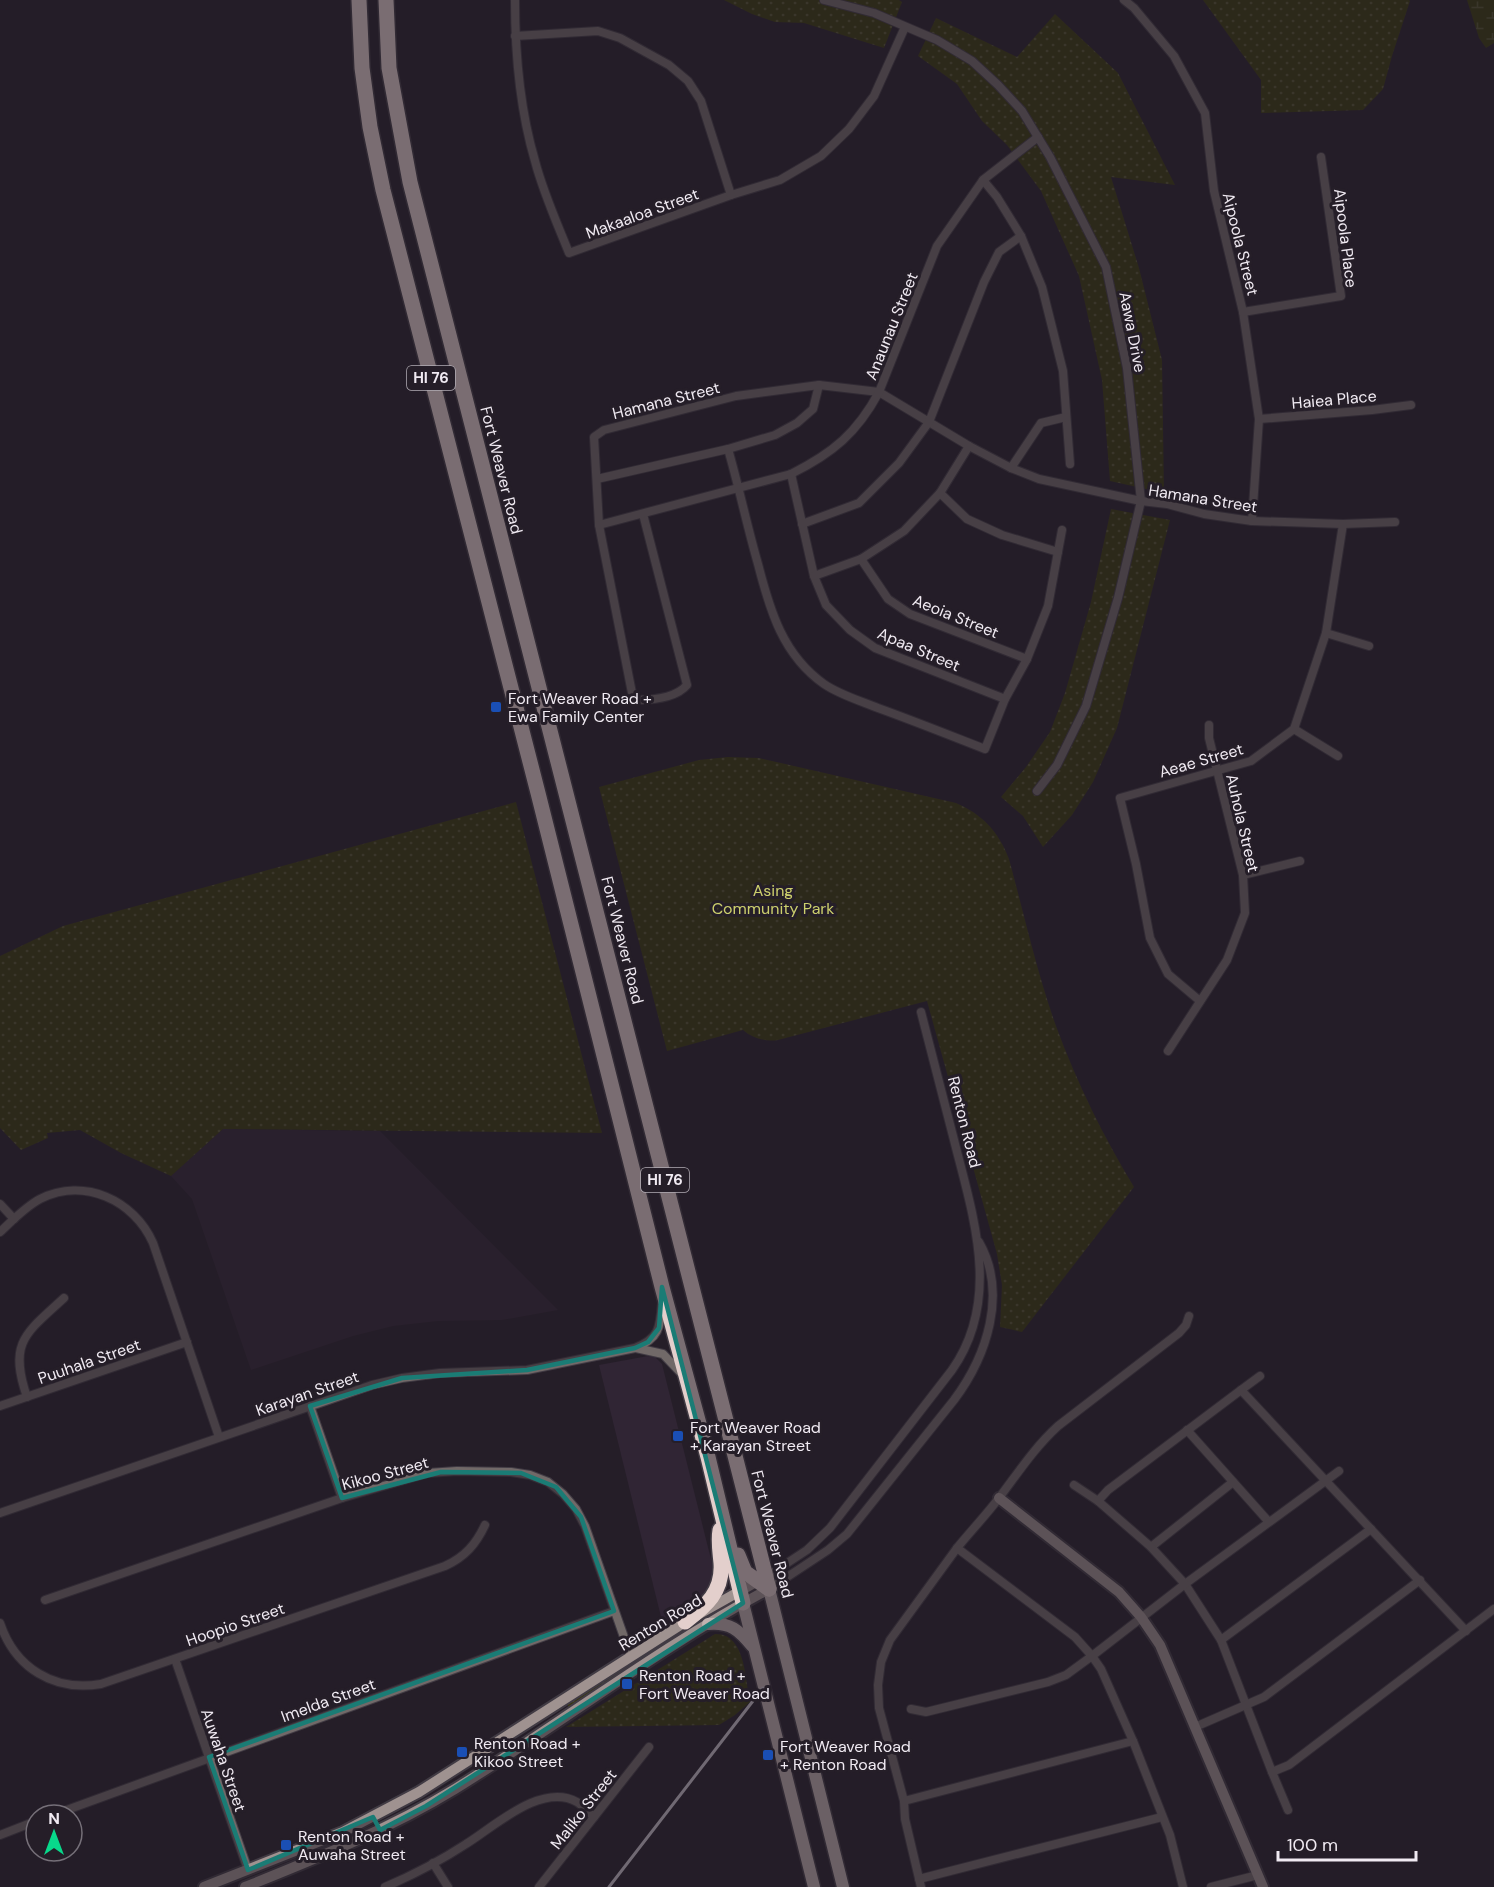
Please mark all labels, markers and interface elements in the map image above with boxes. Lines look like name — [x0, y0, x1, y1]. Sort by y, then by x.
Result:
street label: Makaaloa Street — [583, 183, 702, 244]
street label: Aipoola Place — [1329, 187, 1362, 289]
street label: Aipoola Street — [1218, 190, 1263, 298]
street label: Anaunau Street — [860, 269, 923, 383]
street label: Aawa Drive — [1114, 290, 1151, 374]
road number: HI 76 — [407, 366, 455, 390]
street label: Hamana Street — [610, 377, 722, 424]
street label: Haiea Place — [1291, 385, 1377, 414]
street label: Fort Weaver Road — [475, 404, 528, 536]
street label: Hamana Street — [1147, 480, 1259, 517]
street label: Aeoia Street — [910, 590, 1002, 643]
street label: Apaa Street — [874, 623, 963, 676]
place label: Fort Weaver Road + Ewa Family Center — [508, 688, 652, 727]
marker: Fort Weaver Road + Ewa Family Center — [489, 700, 503, 714]
street label: Aeae Street — [1157, 738, 1246, 783]
street label: Auhola Street — [1221, 772, 1264, 874]
street label: Fort Weaver Road — [596, 874, 649, 1006]
park label: Asing Community Park — [712, 880, 834, 919]
street label: Renton Road — [943, 1074, 986, 1170]
road number: HI 76 — [641, 1168, 689, 1192]
street label: Puuhala Street — [35, 1334, 143, 1389]
street label: Karayan Street — [253, 1366, 362, 1421]
place label: Fort Weaver Road + Karayan Street — [690, 1417, 821, 1456]
marker: Fort Weaver Road + Karayan Street — [671, 1429, 685, 1443]
street label: Kikoo Street — [339, 1452, 431, 1495]
street label: Fort Weaver Road — [746, 1468, 799, 1600]
street label: Renton Road — [615, 1589, 706, 1656]
street label: Hoopio Street — [183, 1598, 287, 1651]
place label: Renton Road + Fort Weaver Road — [639, 1665, 770, 1704]
street label: Imelda Street — [278, 1674, 378, 1727]
marker: Renton Road + Fort Weaver Road — [620, 1677, 634, 1691]
street label: Auwaha Street — [196, 1706, 251, 1815]
place label: Renton Road + Kikoo Street — [474, 1733, 581, 1772]
place label: Fort Weaver Road + Renton Road — [780, 1736, 911, 1775]
marker: Renton Road + Kikoo Street — [455, 1745, 469, 1759]
marker: Fort Weaver Road + Renton Road — [761, 1748, 775, 1762]
street label: Maliko Street — [546, 1765, 621, 1854]
north arrow — [24, 1803, 84, 1863]
text: N — [48, 1808, 60, 1829]
scale bar — [1278, 1824, 1416, 1862]
place label: Renton Road + Auwaha Street — [298, 1826, 406, 1865]
text: 100 m — [1287, 1833, 1338, 1857]
marker: Renton Road + Auwaha Street — [279, 1838, 293, 1852]

